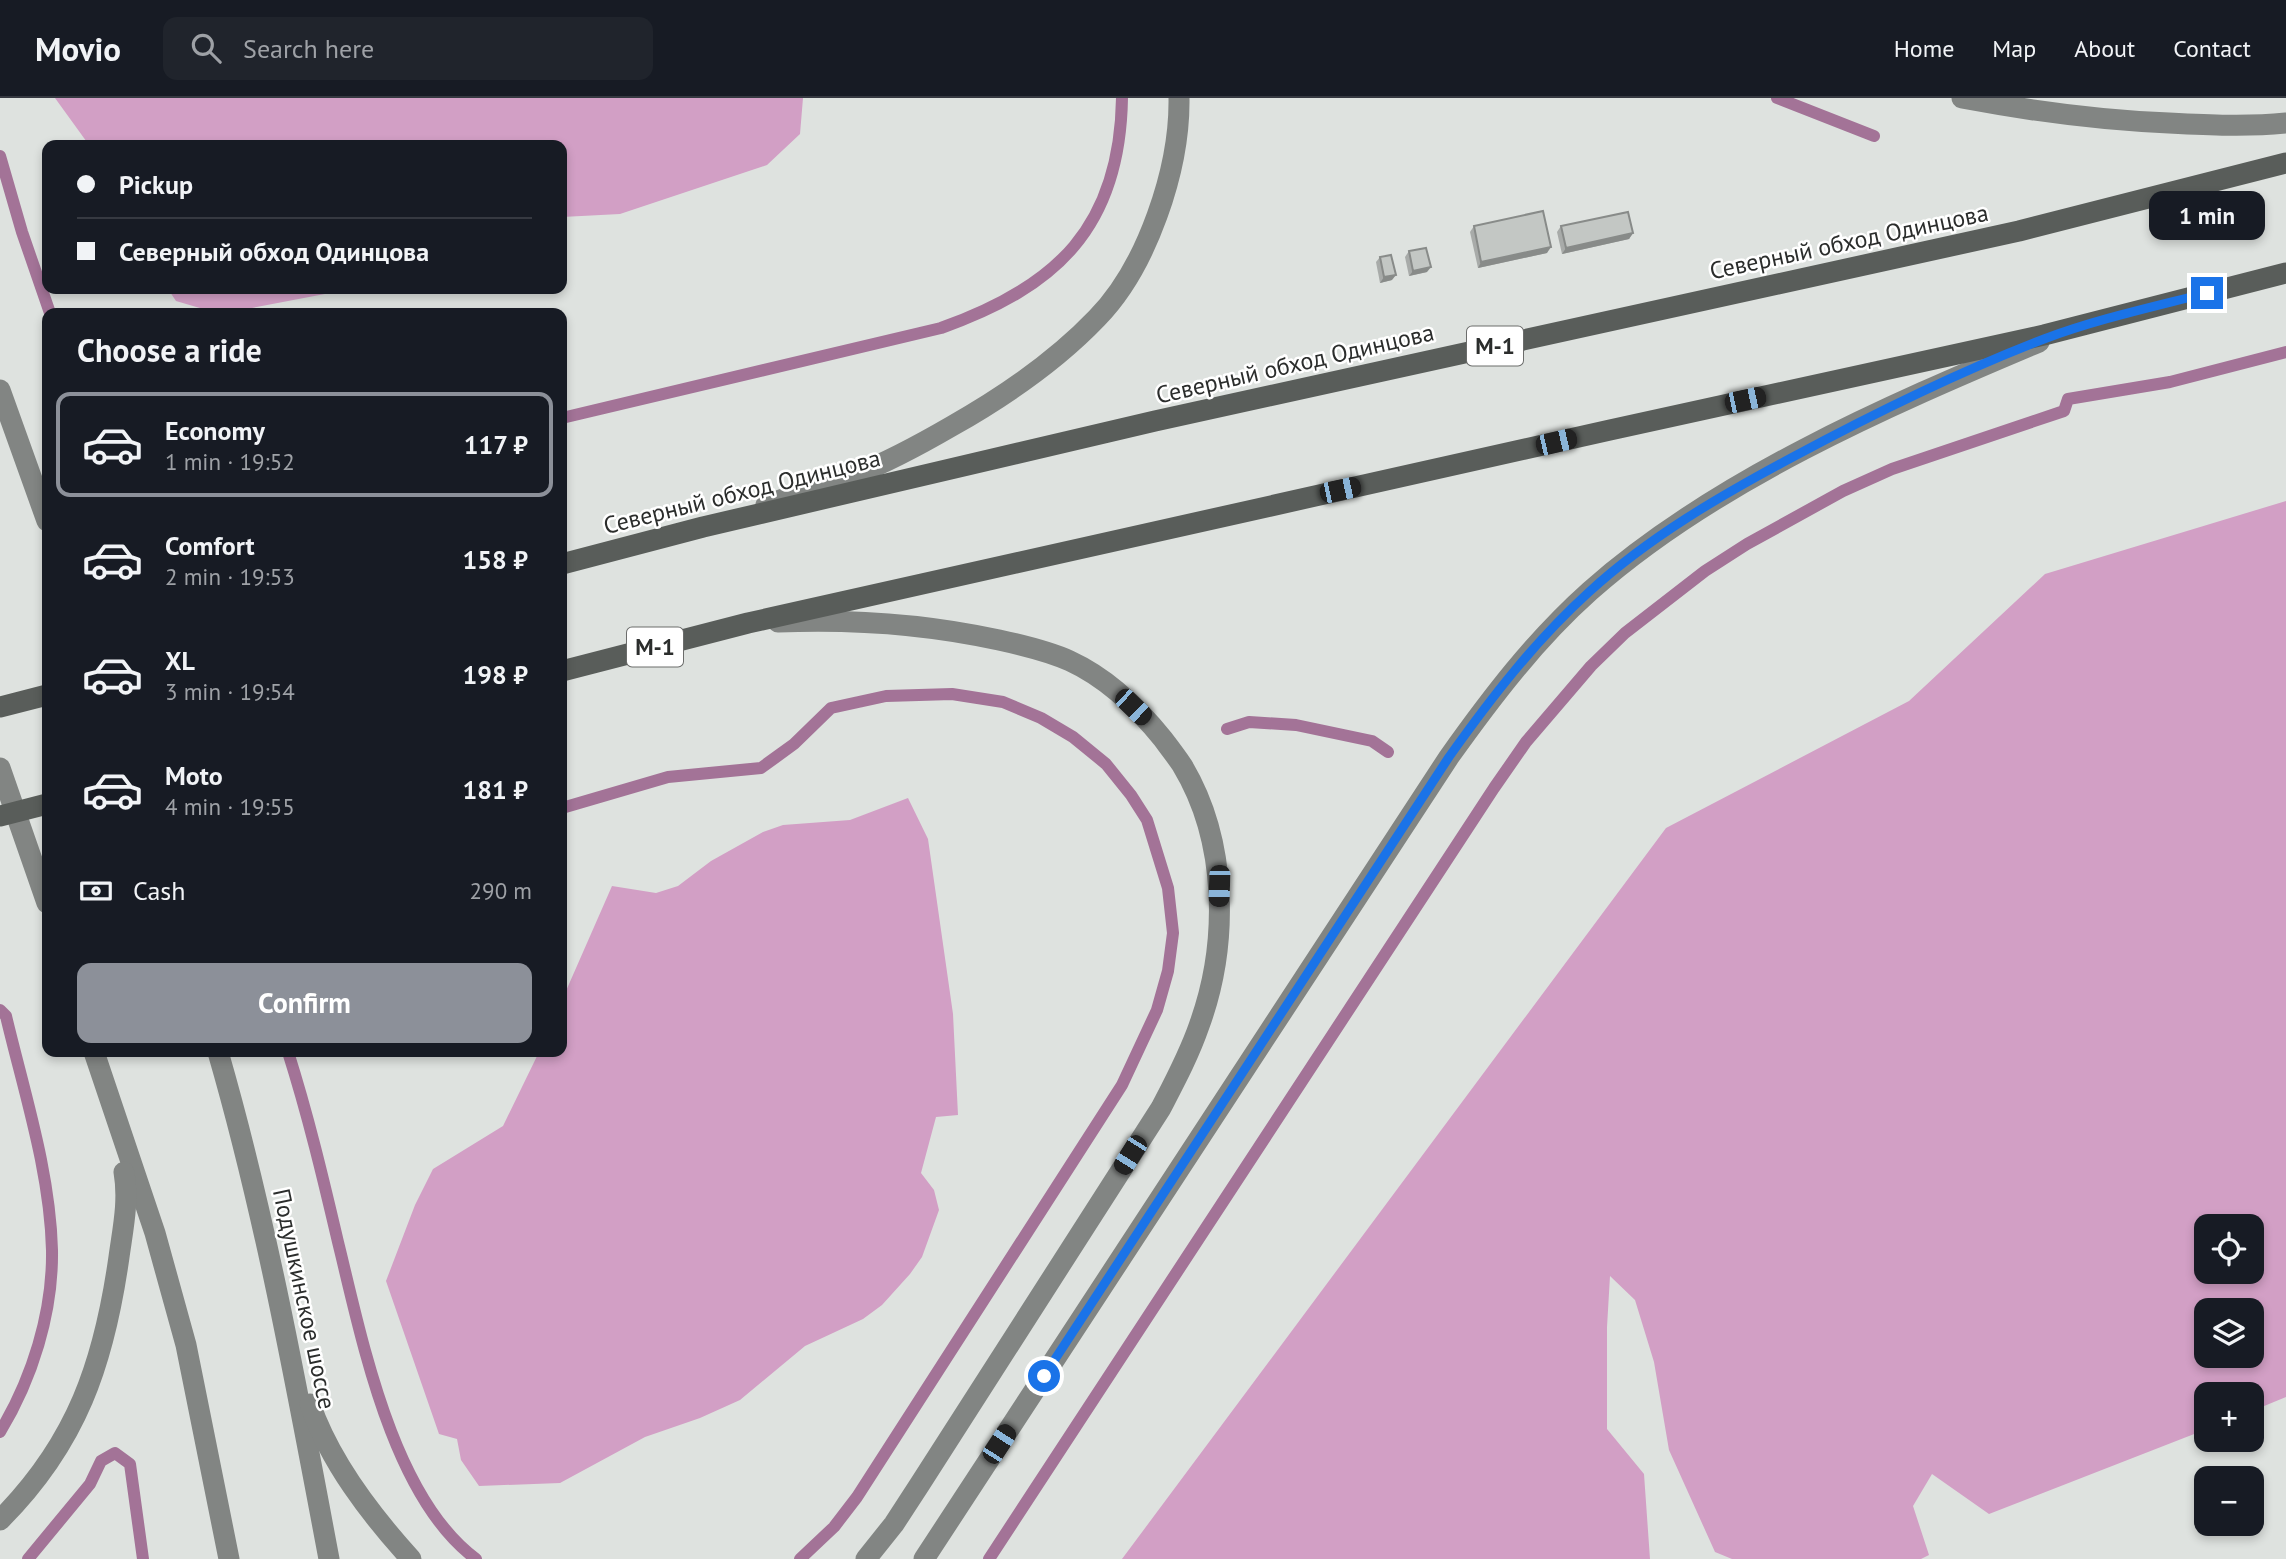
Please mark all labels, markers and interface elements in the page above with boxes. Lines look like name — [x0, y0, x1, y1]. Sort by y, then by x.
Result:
search box — [163, 17, 653, 80]
text: Movio — [35, 27, 121, 70]
icon: search — [187, 29, 225, 67]
text: Search here — [243, 32, 374, 65]
text: Home — [1894, 33, 1954, 64]
text: Map — [1992, 33, 2036, 64]
text: About — [2074, 33, 2135, 64]
text: Contact — [2173, 33, 2251, 64]
text: Pickup — [119, 168, 193, 201]
callout: 1 min — [2149, 192, 2265, 240]
street label: Северный обход Одинцова — [1707, 197, 1991, 286]
text: 1 min — [2179, 201, 2235, 230]
text: Северный обход Одинцова — [119, 235, 429, 268]
route end — [2191, 277, 2223, 309]
street label: Северный обход Одинцова — [1153, 316, 1437, 411]
road number: М-1 — [1467, 327, 1523, 366]
text: Choose a ride — [77, 329, 262, 371]
car — [1723, 385, 1768, 415]
icon: car — [81, 413, 144, 476]
text: Economy — [165, 414, 265, 447]
car — [1534, 427, 1579, 457]
text: 117 ₽ — [464, 428, 528, 461]
street label: Северный обход Одинцова — [600, 442, 884, 541]
text: 1 min · 19:52 — [165, 447, 295, 476]
car — [1318, 475, 1363, 505]
icon: car — [81, 528, 144, 591]
text: Comfort — [165, 529, 255, 562]
text: 158 ₽ — [462, 543, 528, 576]
text: 2 min · 19:53 — [165, 562, 295, 591]
road number: М-1 — [627, 628, 683, 666]
icon: car — [81, 643, 144, 706]
text: XL — [165, 644, 195, 677]
text: 198 ₽ — [462, 658, 528, 691]
text: 3 min · 19:54 — [165, 677, 295, 706]
car — [1111, 685, 1156, 729]
icon: car — [81, 758, 144, 821]
text: Moto — [165, 759, 223, 792]
text: 181 ₽ — [462, 773, 528, 806]
text: 4 min · 19:55 — [165, 792, 295, 821]
car — [1208, 865, 1231, 907]
icon: cash — [77, 872, 115, 910]
text: Cash — [133, 874, 185, 907]
text: 290 m — [470, 876, 532, 905]
button: Confirm — [77, 963, 532, 1043]
car — [1110, 1132, 1151, 1178]
street label: Подушкинское шоссе — [266, 1186, 343, 1412]
map controls — [2194, 1214, 2264, 1536]
button: locate — [2194, 1214, 2264, 1284]
button: layers — [2194, 1298, 2264, 1368]
route start — [1028, 1360, 1060, 1392]
button: + — [2194, 1382, 2264, 1452]
car — [979, 1421, 1020, 1467]
button: − — [2194, 1466, 2264, 1536]

